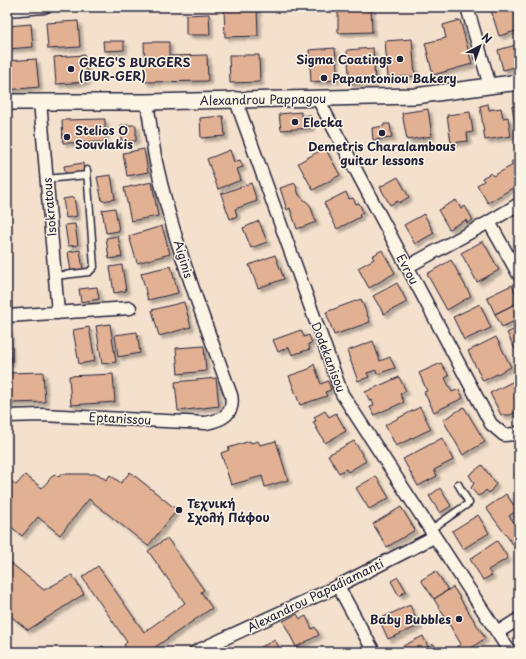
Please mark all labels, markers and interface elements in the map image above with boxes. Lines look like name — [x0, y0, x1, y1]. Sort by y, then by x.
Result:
north arrow — [460, 26, 500, 66]
text: N — [478, 29, 496, 48]
place label: Sigma Coatings — [296, 50, 392, 68]
place label: GREG'S BURGERS (BUR-GER) — [79, 53, 190, 85]
marker: Sigma Coatings — [395, 54, 405, 64]
marker: GREG'S BURGERS (BUR-GER) — [66, 64, 76, 74]
place label: Papantoniou Bakery — [332, 69, 457, 87]
marker: Papantoniou Bakery — [319, 73, 329, 83]
street label: Alexandrou Pappagou — [200, 89, 326, 109]
place label: Elecka — [303, 113, 343, 131]
marker: Elecka — [290, 117, 300, 127]
place label: Stelios O Souvlakis — [75, 121, 133, 153]
marker: Demetris Charalambous guitar lessons — [377, 128, 387, 138]
marker: Stelios O Souvlakis — [62, 132, 72, 142]
place label: Demetris Charalambous guitar lessons — [308, 137, 456, 169]
street label: Isokratous — [37, 176, 61, 237]
street label: Aiginis — [170, 238, 198, 281]
street label: Evrou — [392, 250, 424, 288]
street label: Dodekanisou — [307, 319, 351, 395]
street label: Eptanissou — [88, 407, 152, 429]
place label: Τεχνική Σχολή Πάφου — [187, 494, 270, 526]
marker: Τεχνική Σχολή Πάφου — [174, 505, 184, 515]
street label: Alexandrou Papadiamanti — [244, 554, 386, 636]
place label: Baby Bubbles — [370, 610, 451, 628]
marker: Baby Bubbles — [454, 614, 464, 624]

